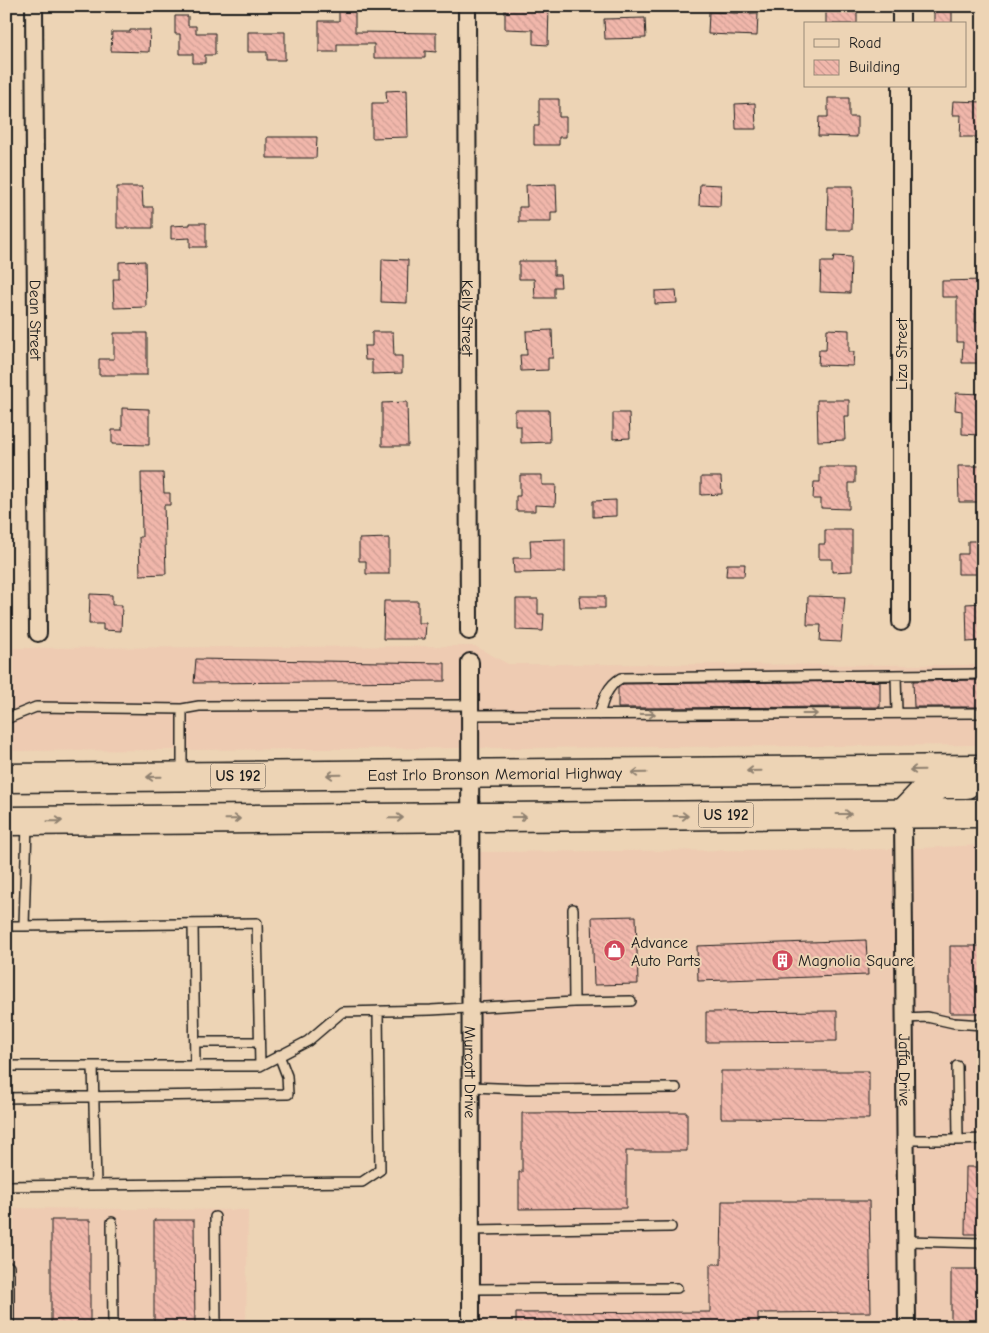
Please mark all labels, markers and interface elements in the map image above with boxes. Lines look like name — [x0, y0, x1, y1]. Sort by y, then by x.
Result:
legend — [804, 22, 966, 88]
text: Road — [849, 34, 881, 52]
text: Building — [849, 58, 900, 76]
street label: Dean Street — [26, 280, 44, 361]
street label: Kelly Street — [458, 280, 476, 357]
street label: Liza Street — [893, 318, 911, 390]
one-way arrow — [639, 709, 655, 719]
one-way arrow — [802, 709, 818, 719]
road number: US 192 — [210, 764, 266, 788]
street label: East Irlo Bronson Memorial Highway — [368, 764, 623, 785]
one-way arrow — [909, 765, 925, 775]
one-way arrow — [746, 767, 762, 776]
one-way arrow — [631, 768, 647, 777]
one-way arrow — [326, 770, 342, 780]
one-way arrow — [146, 772, 162, 782]
road number: US 192 — [698, 802, 754, 828]
one-way arrow — [835, 809, 851, 819]
one-way arrow — [673, 811, 689, 820]
one-way arrow — [510, 812, 526, 822]
one-way arrow — [387, 813, 403, 823]
one-way arrow — [224, 814, 241, 824]
one-way arrow — [46, 816, 63, 826]
place label: Advance Auto Parts — [631, 934, 701, 970]
shop icon: Advance Auto Parts — [603, 939, 627, 963]
building icon: Magnolia Square — [770, 948, 794, 972]
place label: Magnolia Square — [798, 952, 914, 970]
street label: Murcott Drive — [461, 1026, 479, 1118]
street label: Jaffa Drive — [895, 1034, 913, 1106]

